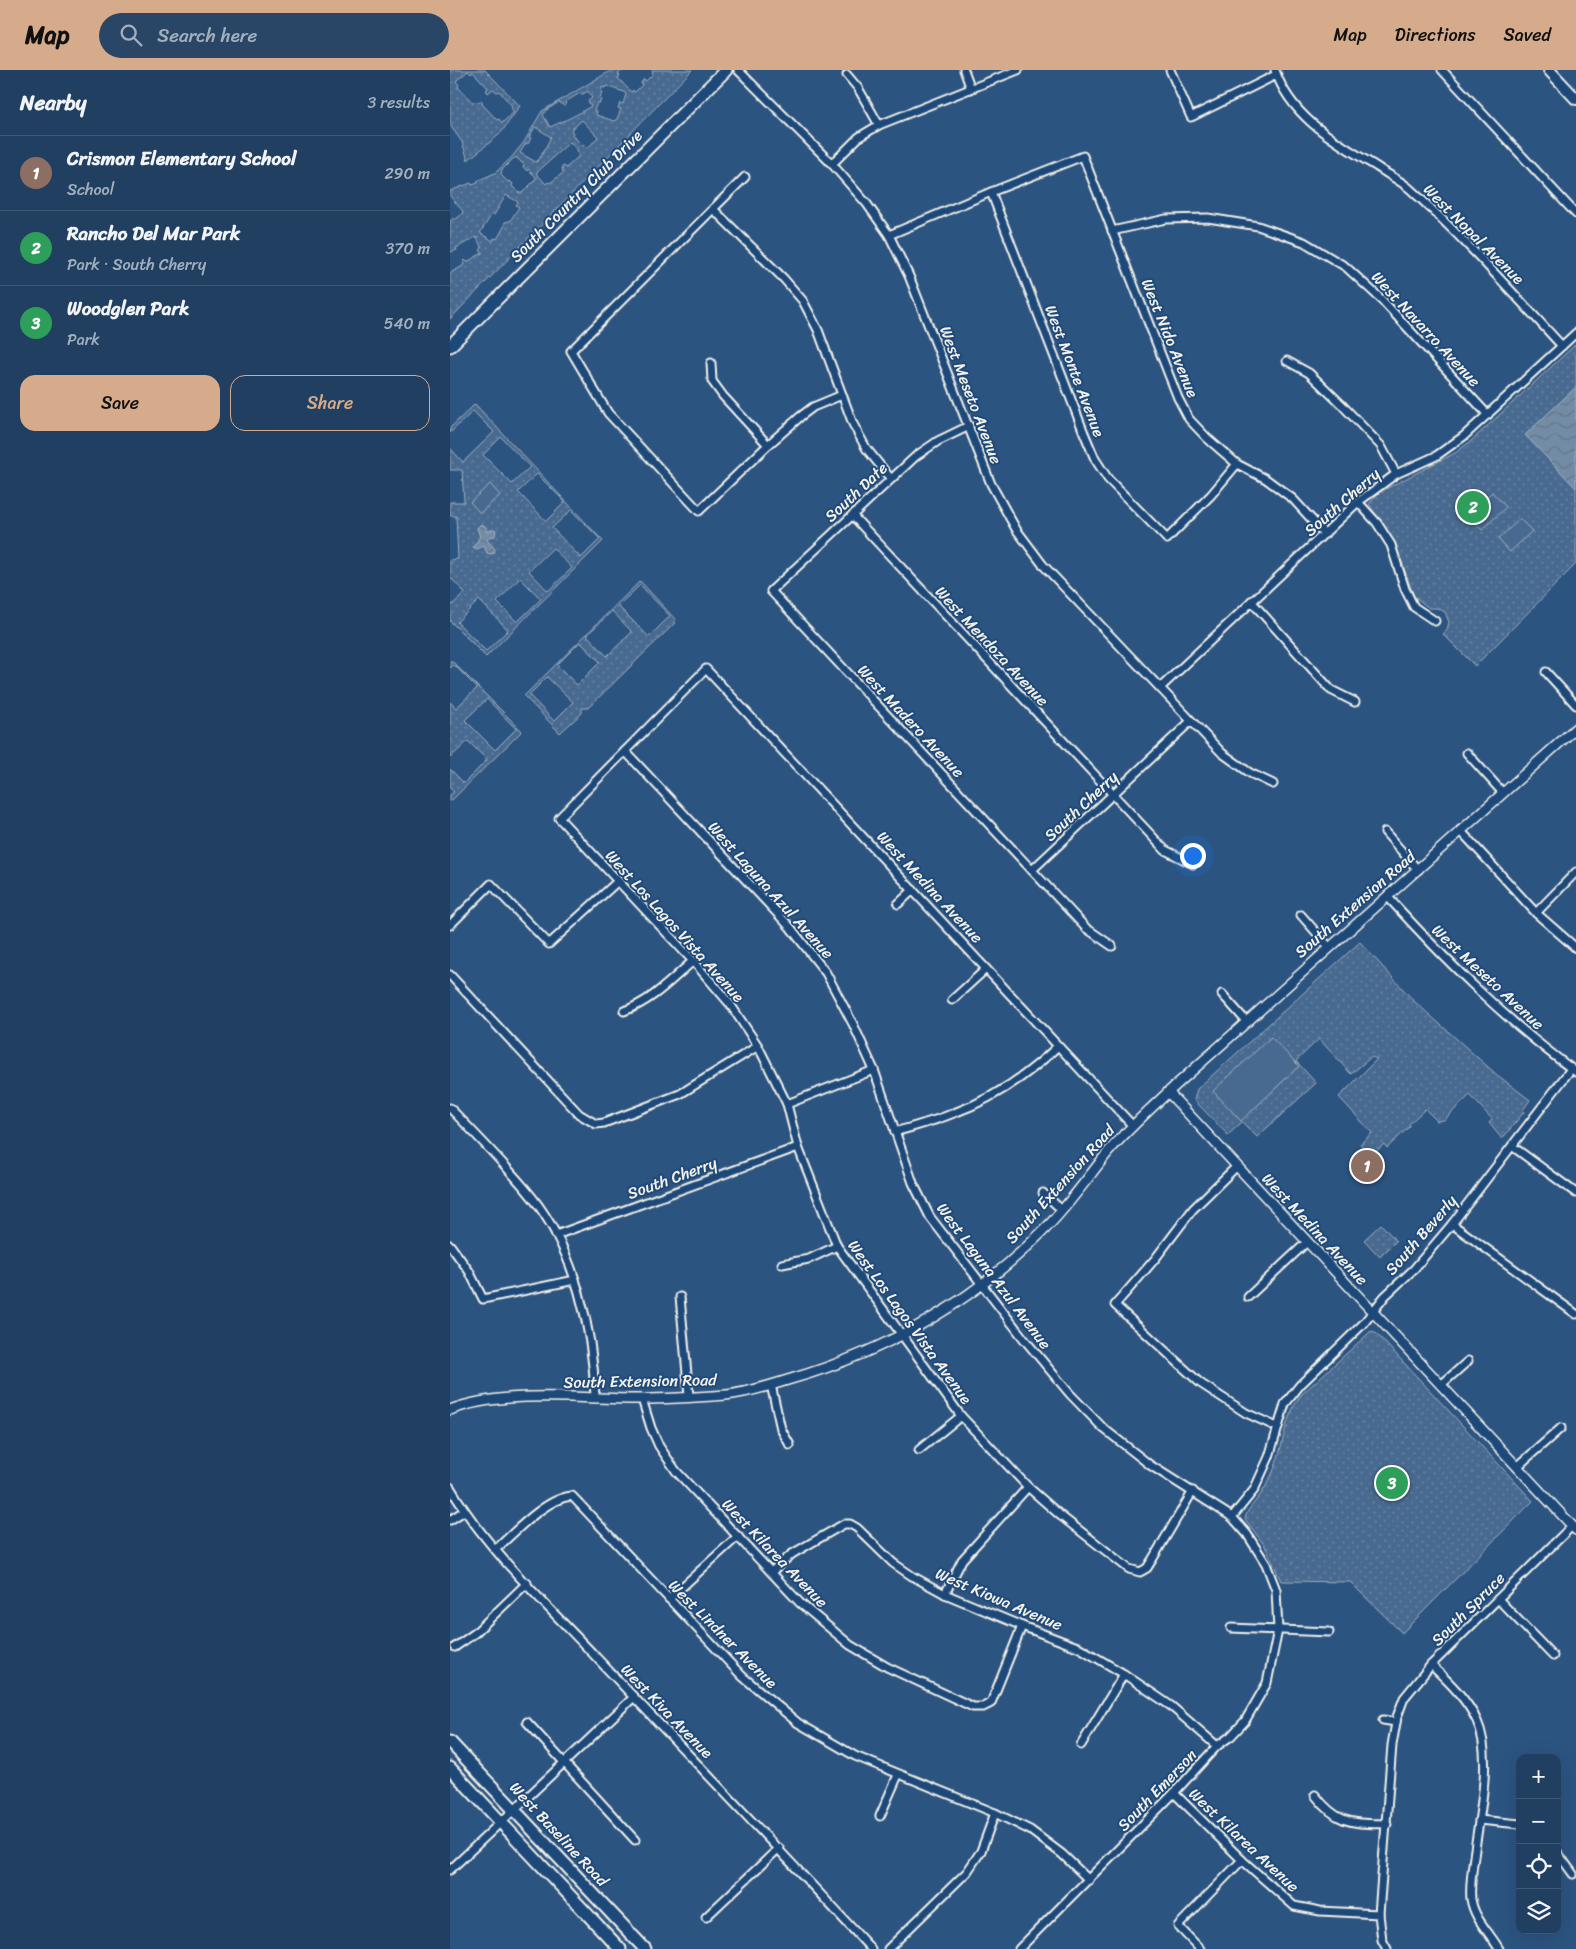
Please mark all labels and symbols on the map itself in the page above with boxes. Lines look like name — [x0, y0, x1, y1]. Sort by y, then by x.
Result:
street label: South Country Club Drive — [502, 122, 650, 270]
street label: West Nopal Avenue — [1416, 176, 1532, 292]
street label: West Navarro Avenue — [1364, 264, 1488, 394]
street label: West Nido Avenue — [1133, 274, 1207, 402]
street label: West Monte Avenue — [1036, 301, 1114, 442]
street label: West Meseto Avenue — [931, 322, 1011, 468]
street label: South Date — [817, 455, 895, 529]
street label: South Cherry — [1297, 460, 1387, 544]
pin: 2 — [1457, 488, 1489, 526]
street label: West Mendoza Avenue — [928, 579, 1056, 713]
street label: West Madero Avenue — [850, 657, 972, 785]
street label: South Cherry — [1037, 763, 1126, 849]
street label: West Laguna Azul Avenue — [701, 814, 841, 966]
street label: West Medina Avenue — [870, 824, 990, 950]
street label: South Extension Road — [1288, 842, 1423, 965]
street label: West Los Lagos Vista Avenue — [598, 843, 752, 1010]
your location — [1180, 843, 1206, 869]
street label: West Meseto Avenue — [1425, 917, 1551, 1037]
street label: South Extension Road — [998, 1116, 1123, 1251]
pin: 1 — [1351, 1147, 1383, 1185]
street label: South Cherry — [623, 1148, 722, 1208]
street label: West Medina Avenue — [1255, 1166, 1375, 1292]
street label: South Beverly — [1378, 1187, 1465, 1282]
street label: West Laguna Azul Avenue — [929, 1196, 1059, 1356]
street label: West Los Lagos Vista Avenue — [840, 1233, 980, 1411]
street label: South Extension Road — [563, 1365, 718, 1397]
pin: 3 — [1376, 1464, 1408, 1502]
street label: West Kilarea Avenue — [715, 1491, 835, 1615]
street label: West Kiowa Avenue — [931, 1559, 1067, 1639]
street label: South Spruce — [1424, 1565, 1512, 1653]
street label: West Lindner Avenue — [661, 1572, 785, 1696]
street label: West Kiva Avenue — [614, 1656, 721, 1766]
street label: South Emerson — [1110, 1742, 1204, 1838]
street label: West Baseline Road — [502, 1774, 617, 1895]
street label: West Kilarea Avenue — [1181, 1780, 1307, 1900]

